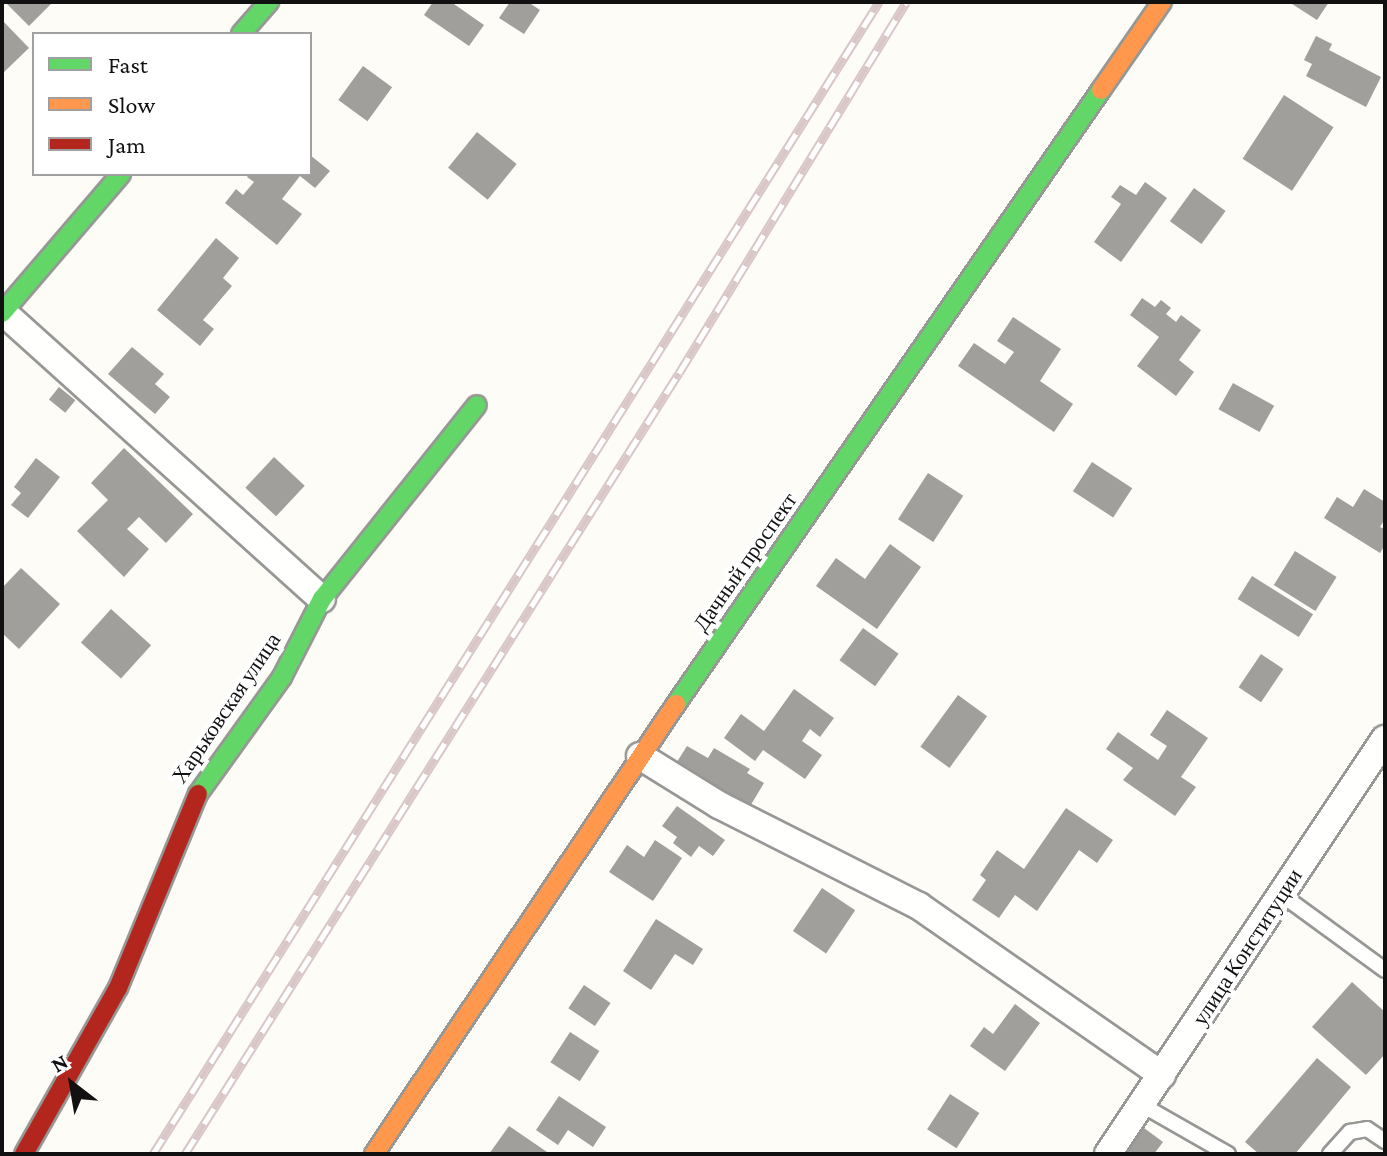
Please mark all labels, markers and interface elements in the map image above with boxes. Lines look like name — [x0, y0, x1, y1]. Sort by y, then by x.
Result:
legend — [32, 32, 312, 176]
text: Fast — [108, 51, 148, 78]
text: Slow — [108, 91, 155, 118]
text: Jam — [108, 131, 146, 158]
street label: Дачный проспект — [687, 488, 803, 636]
street label: Харьковская улица — [166, 628, 286, 788]
street label: улица Конституции — [1186, 864, 1308, 1030]
north arrow — [32, 1044, 112, 1124]
text: N — [47, 1048, 72, 1078]

